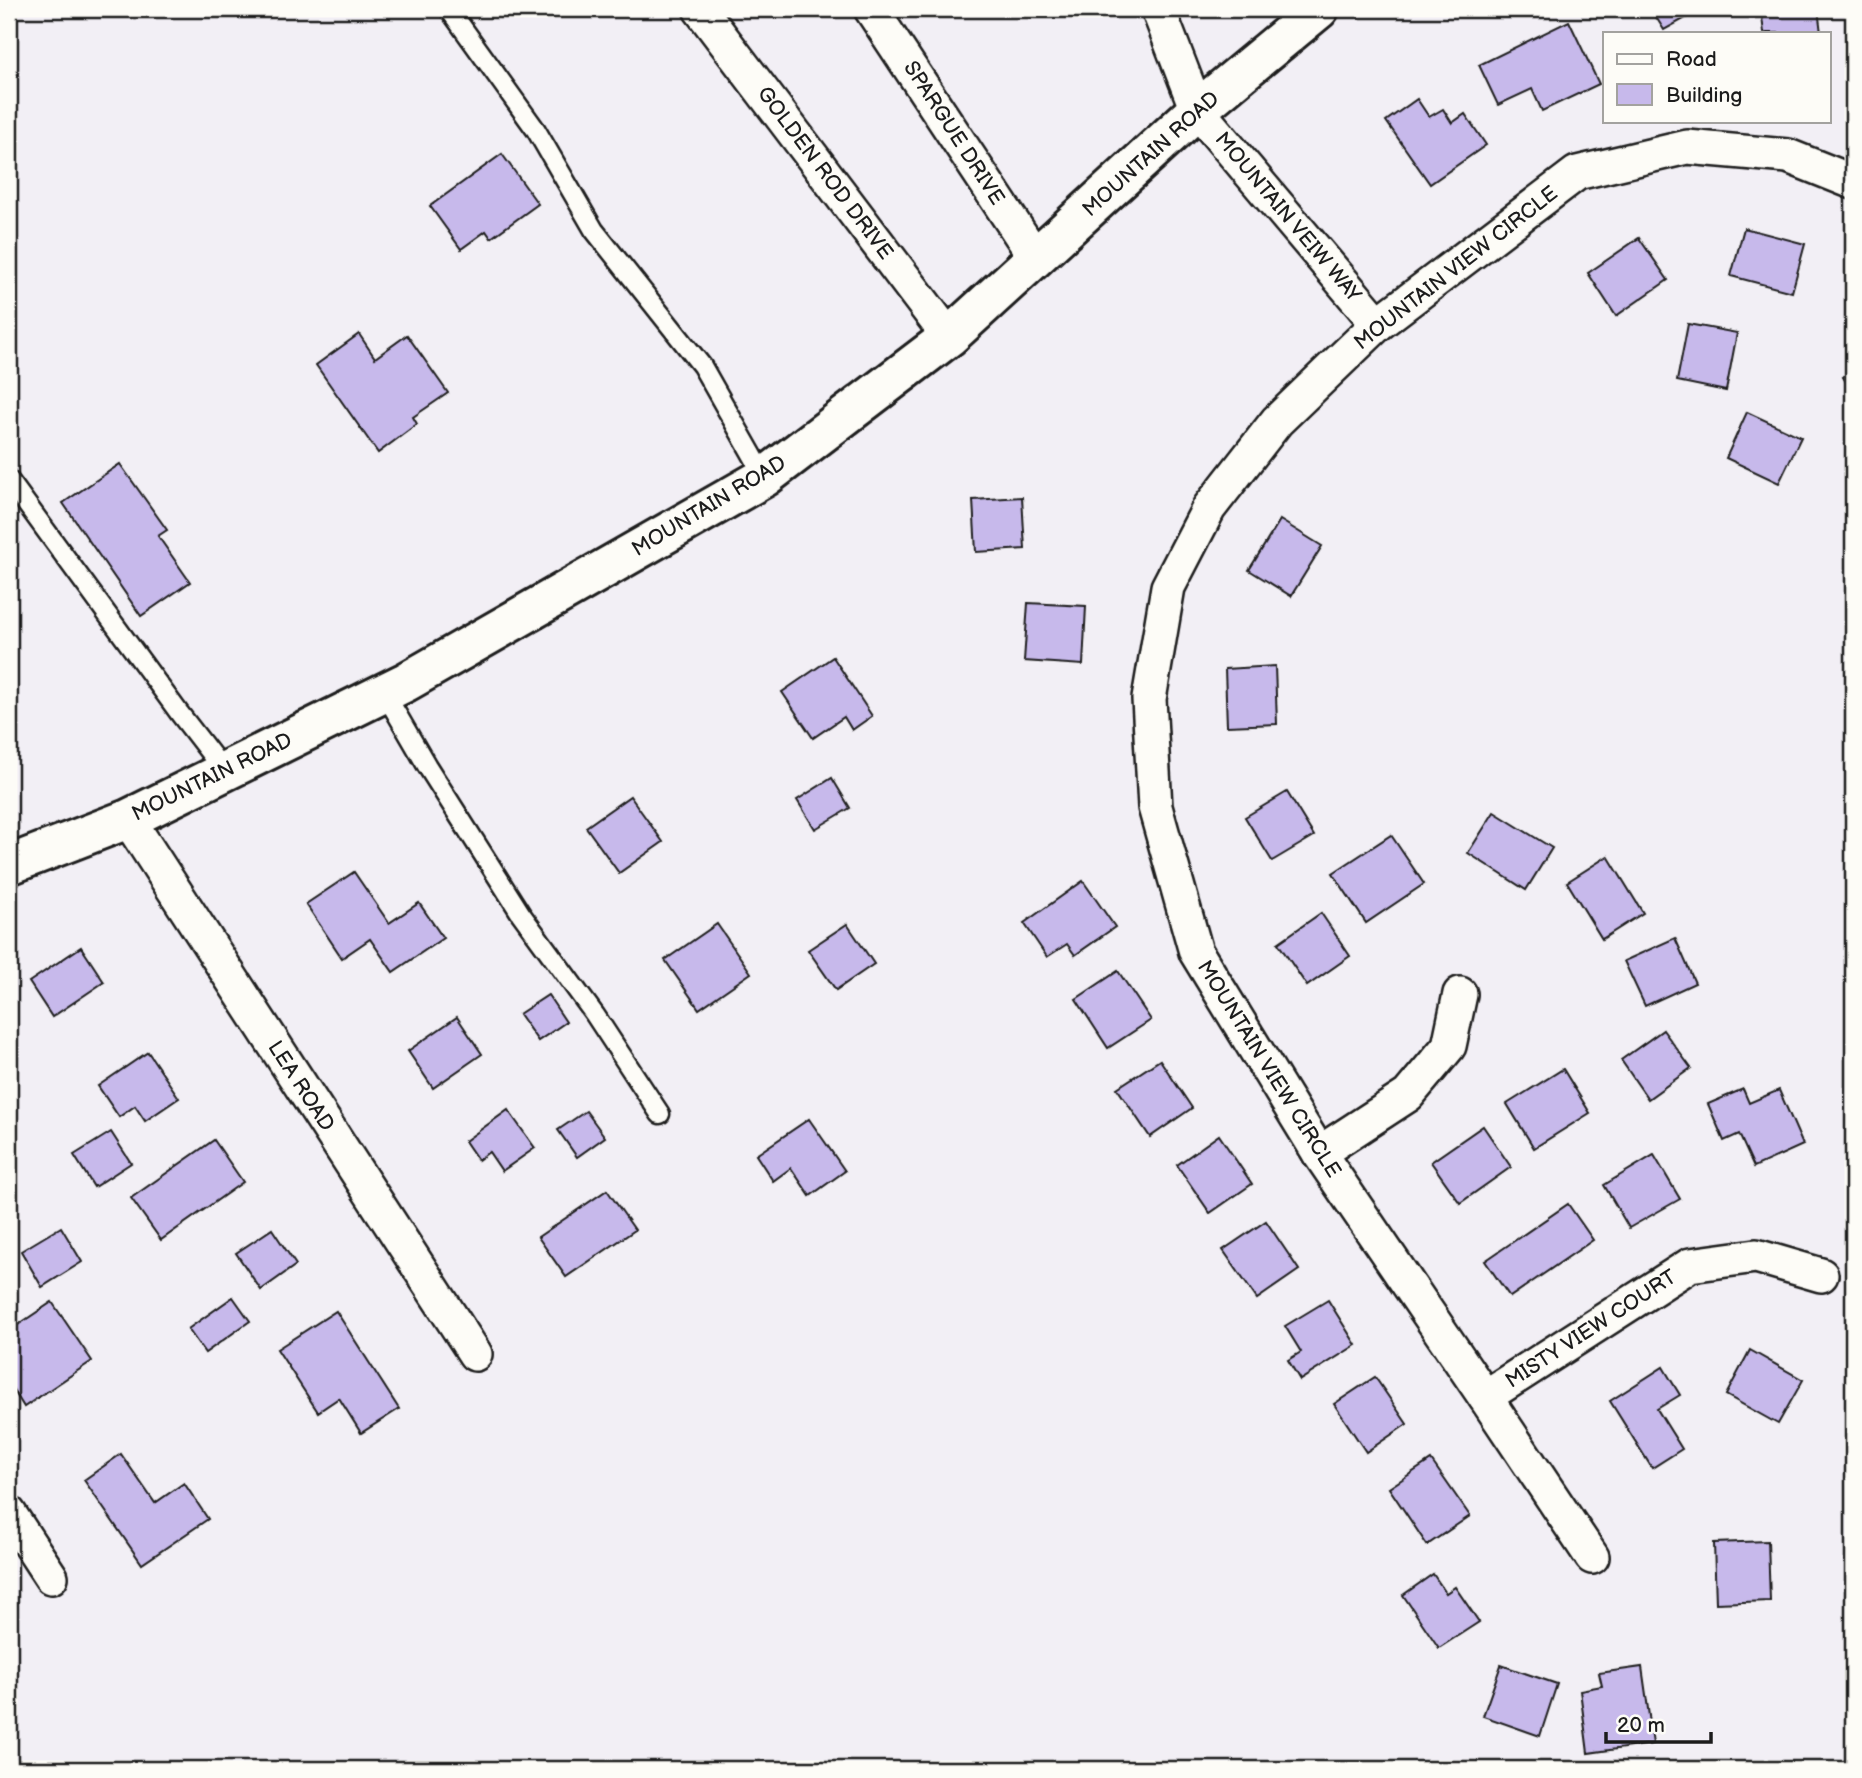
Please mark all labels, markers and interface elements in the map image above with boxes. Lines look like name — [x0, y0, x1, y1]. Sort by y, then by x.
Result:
legend — [1603, 32, 1830, 122]
text: Road — [1666, 47, 1717, 72]
street label: SPARGUE DRIVE — [898, 56, 1010, 210]
street label: GOLDEN ROD DRIVE — [752, 82, 898, 264]
text: Building — [1666, 83, 1742, 108]
street label: MOUNTAIN ROAD — [1078, 86, 1224, 222]
street label: MOUNTAIN VEIW WAY — [1210, 127, 1367, 308]
street label: MOUNTAIN VIEW CIRCLE — [1349, 181, 1563, 355]
street label: MOUNTAIN ROAD — [628, 450, 790, 562]
street label: MOUNTAIN ROAD — [128, 727, 296, 827]
street label: MOUNTAIN VIEW CIRCLE — [1192, 956, 1346, 1182]
street label: LEA ROAD — [263, 1036, 339, 1136]
street label: MISTY VIEW COURT — [1501, 1264, 1682, 1394]
scale bar — [1606, 1701, 1712, 1745]
text: 20 m — [1617, 1713, 1665, 1738]

